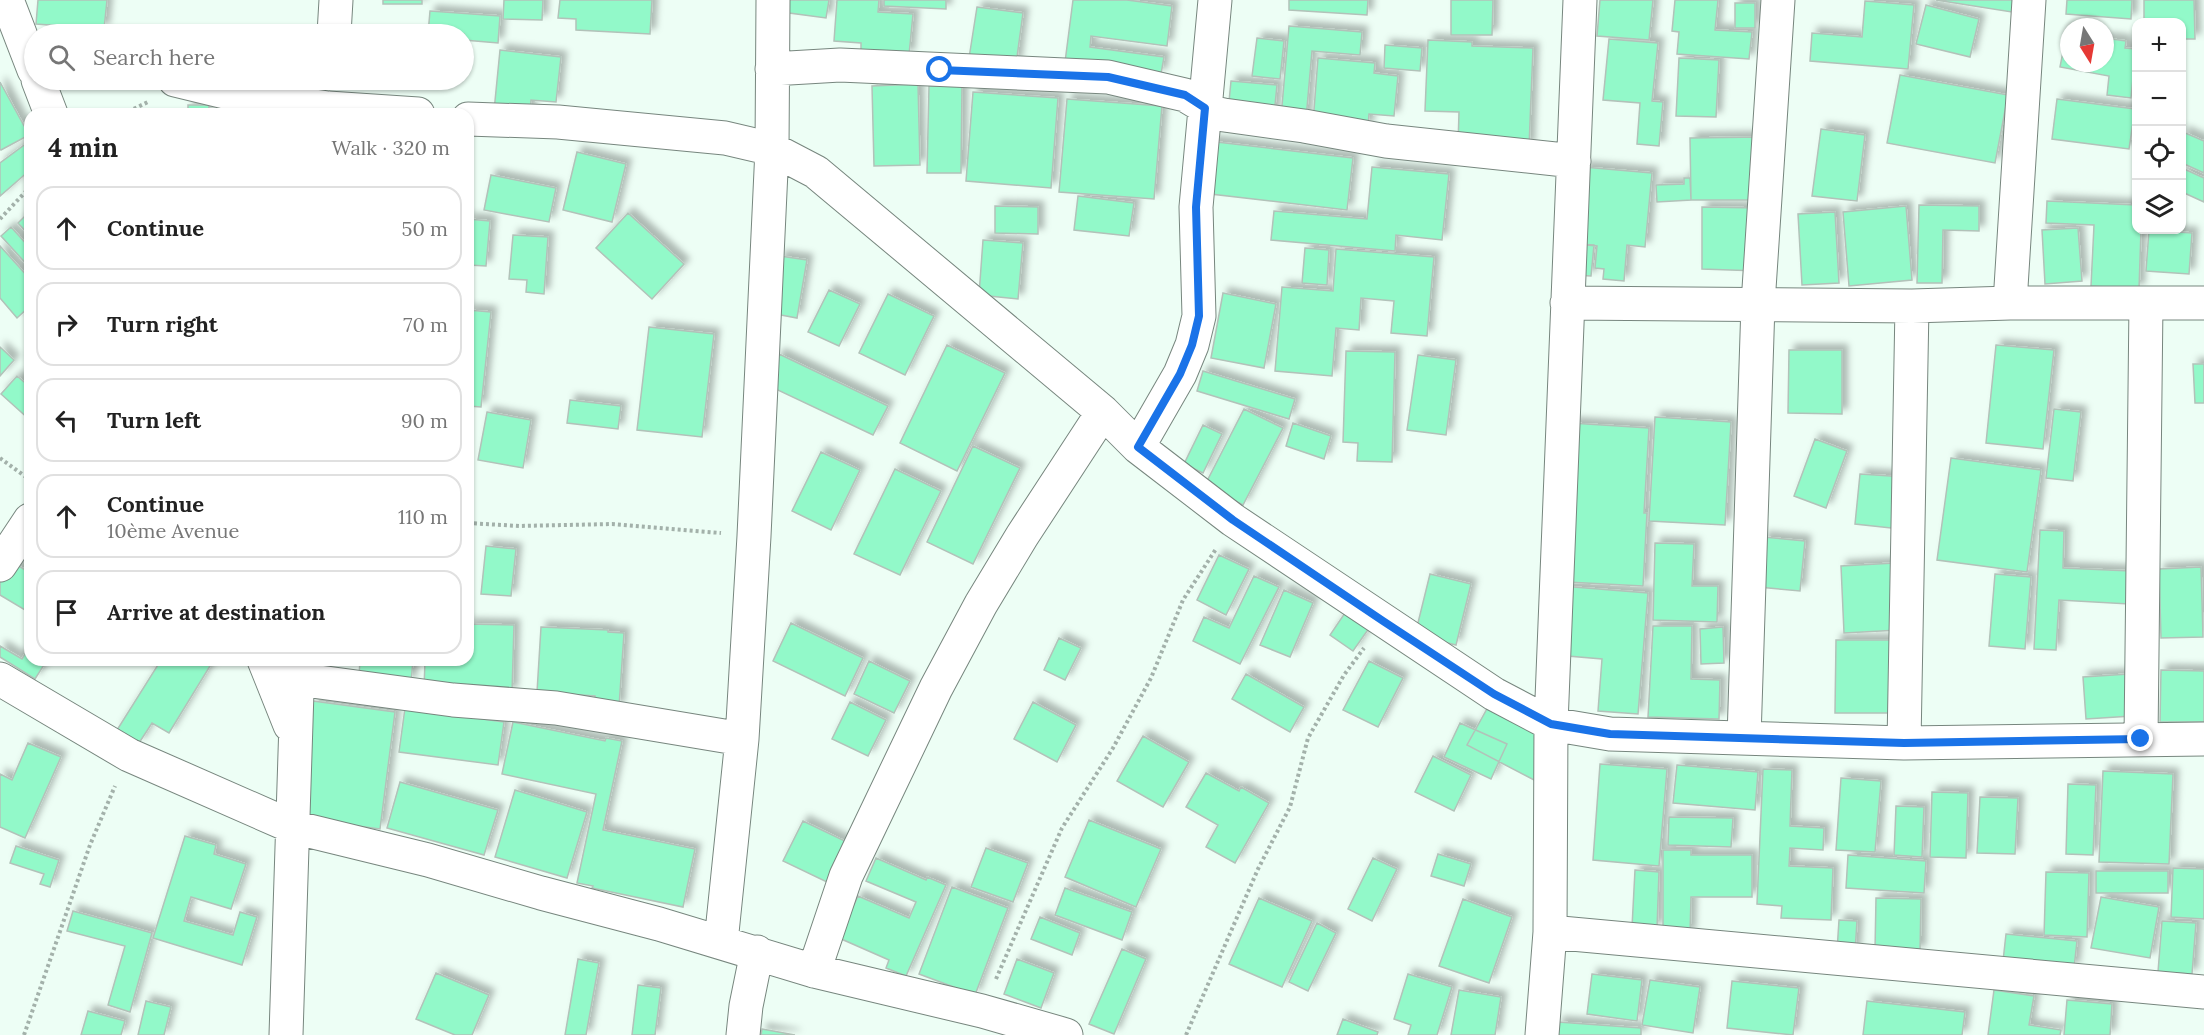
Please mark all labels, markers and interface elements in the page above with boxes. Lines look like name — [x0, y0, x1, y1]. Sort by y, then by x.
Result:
north arrow — [2060, 18, 2114, 72]
map controls — [2132, 18, 2186, 234]
button: + — [2132, 18, 2186, 72]
search box — [24, 24, 474, 90]
icon: search — [45, 41, 78, 74]
text: Search here — [93, 43, 215, 71]
route start — [926, 56, 952, 82]
button: − — [2132, 72, 2186, 126]
button: locate — [2132, 126, 2186, 180]
text: 4 min — [48, 131, 118, 164]
text: Walk · 320 m — [331, 135, 450, 160]
button: layers — [2132, 180, 2186, 234]
icon: ahead — [50, 212, 83, 245]
text: Continue — [107, 214, 204, 242]
text: 50 m — [402, 216, 448, 241]
icon: right — [50, 308, 83, 341]
text: Turn right — [107, 310, 218, 338]
text: 70 m — [403, 312, 448, 337]
icon: left — [50, 404, 83, 437]
text: Turn left — [107, 406, 201, 434]
text: 90 m — [401, 408, 448, 433]
text: Continue — [107, 490, 204, 518]
icon: ahead — [50, 500, 83, 533]
text: 110 m — [398, 504, 448, 529]
text: 10ème Avenue — [107, 518, 239, 543]
icon: arrive — [50, 596, 83, 629]
text: Arrive at destination — [107, 598, 325, 626]
route end — [2127, 725, 2153, 751]

